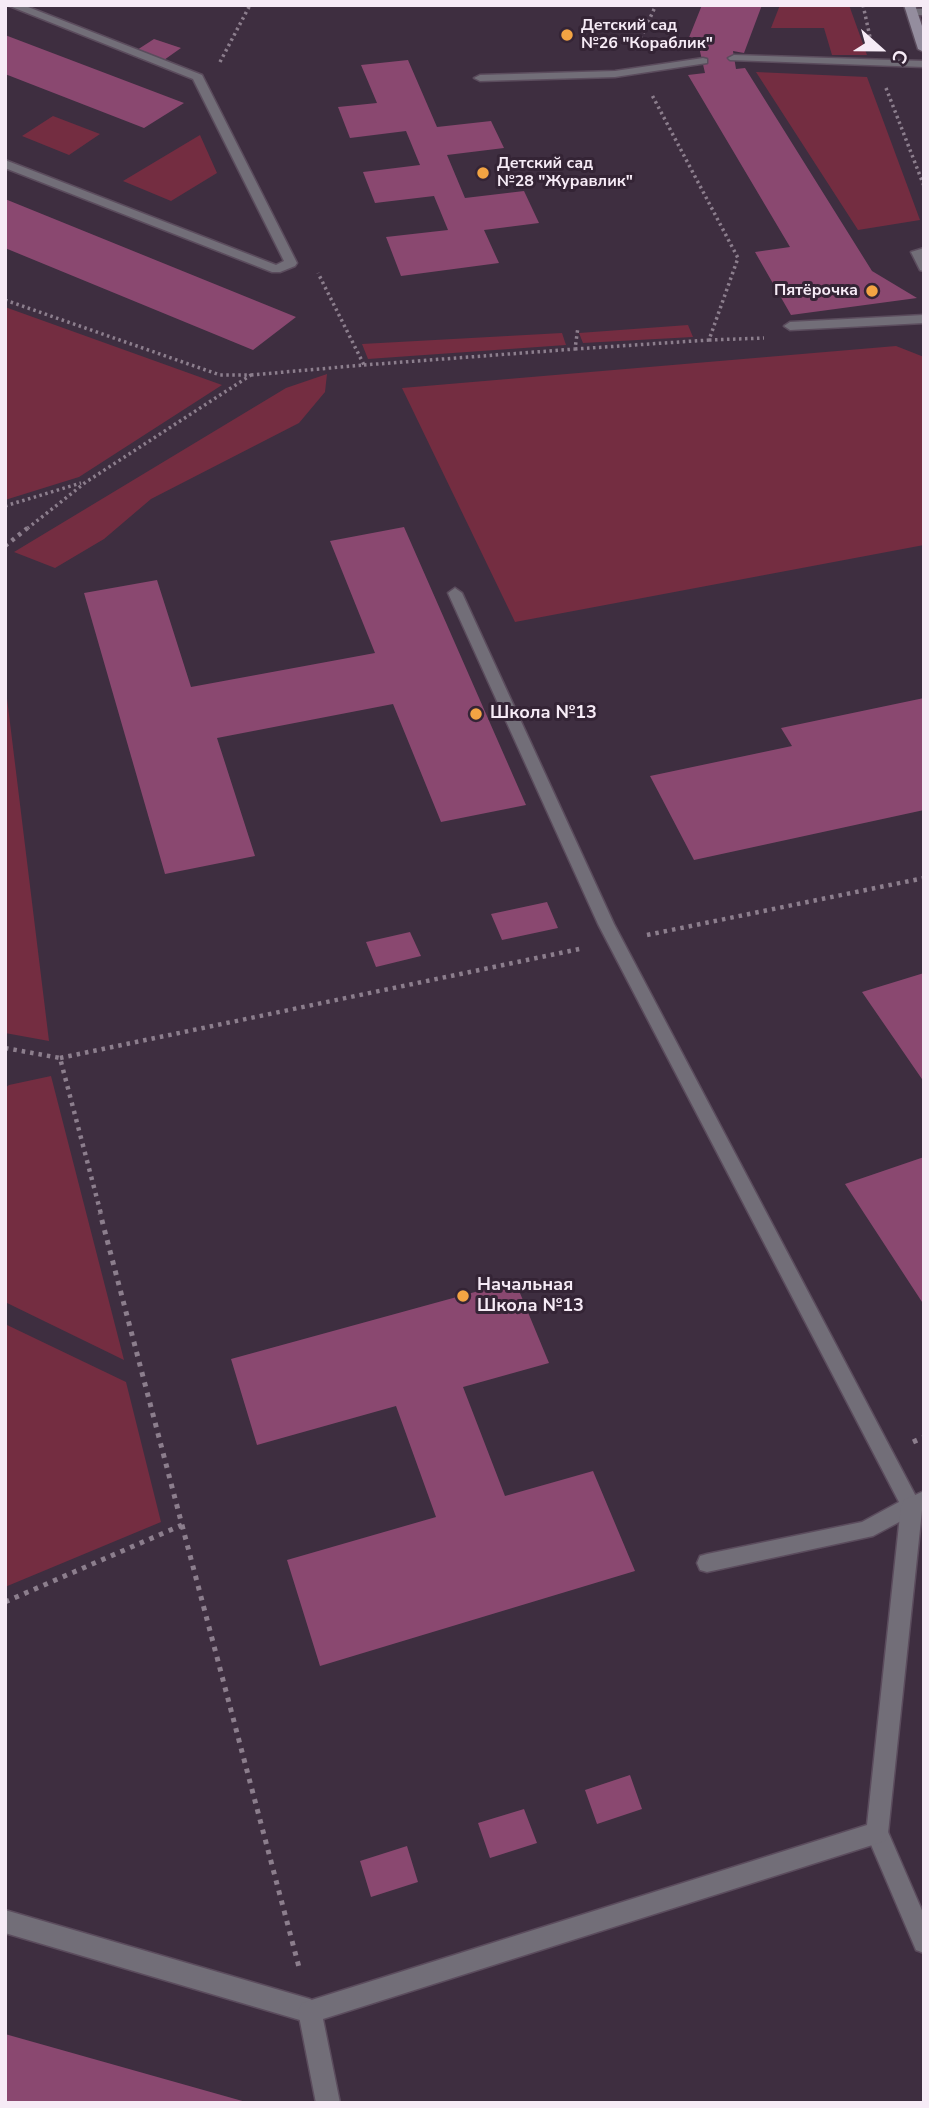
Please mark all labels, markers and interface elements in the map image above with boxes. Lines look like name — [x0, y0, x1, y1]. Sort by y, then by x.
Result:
north arrow — [845, 14, 915, 84]
place label: Детский сад №26 "Кораблик" — [581, 16, 713, 54]
marker: Детский сад №26 "Кораблик" — [559, 27, 575, 43]
text: С — [885, 46, 914, 67]
place label: Детский сад №28 "Журавлик" — [497, 154, 633, 192]
marker: Детский сад №28 "Журавлик" — [475, 165, 491, 181]
place label: Пятёрочка — [774, 281, 858, 301]
marker: Пятёрочка — [864, 283, 880, 299]
place label: Школа №13 — [490, 703, 597, 725]
marker: Школа №13 — [468, 706, 484, 722]
place label: Начальная Школа №13 — [477, 1275, 584, 1318]
marker: Начальная Школа №13 — [455, 1288, 471, 1304]

